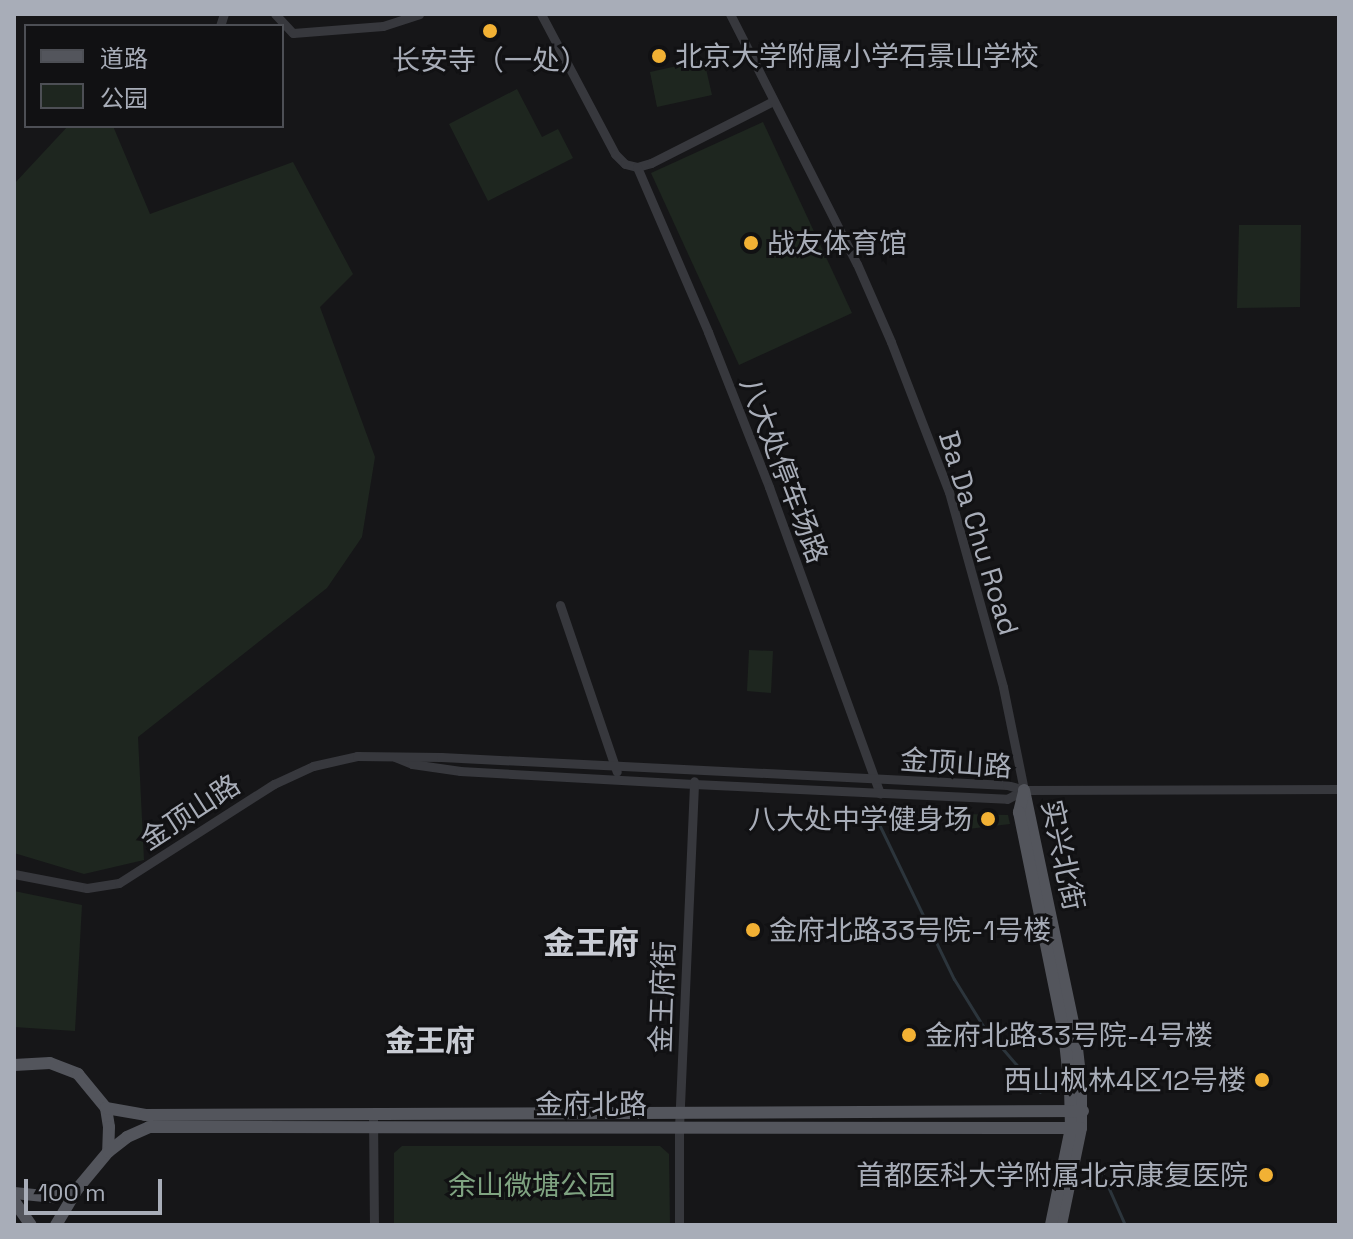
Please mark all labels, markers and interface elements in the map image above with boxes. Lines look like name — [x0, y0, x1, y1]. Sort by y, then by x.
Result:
marker: 长安寺（一处） — [481, 22, 499, 40]
legend — [24, 24, 284, 128]
place label: 北京大学附属小学石景山学校 — [675, 39, 1039, 73]
text: 道路 — [100, 43, 148, 74]
place label: 长安寺（一处） — [392, 43, 588, 77]
marker: 北京大学附属小学石景山学校 — [650, 47, 668, 65]
text: 公园 — [100, 83, 148, 114]
place label: 战友体育馆 — [767, 226, 907, 260]
marker: 战友体育馆 — [742, 234, 760, 252]
street label: 八大处停车场路 — [733, 372, 835, 568]
street label: Ba Da Chu Road — [932, 427, 1026, 639]
street label: 金顶山路 — [899, 742, 1013, 784]
street label: 金顶山路 — [134, 767, 246, 857]
street label: 实兴北街 — [1035, 797, 1091, 913]
place label: 八大处中学健身场 — [748, 802, 972, 836]
marker: 八大处中学健身场 — [979, 810, 997, 828]
place label: 金府北路33号院-1号楼 — [769, 913, 1051, 947]
marker: 金府北路33号院-1号楼 — [744, 921, 762, 939]
district label: 金王府 — [543, 924, 639, 962]
street label: 金王府街 — [643, 940, 681, 1054]
place label: 金府北路33号院-4号楼 — [925, 1018, 1213, 1052]
district label: 金王府 — [385, 1023, 475, 1059]
marker: 金府北路33号院-4号楼 — [900, 1026, 918, 1044]
place label: 西山枫林4区12号楼 — [1004, 1063, 1246, 1097]
marker: 西山枫林4区12号楼 — [1253, 1071, 1271, 1089]
street label: 金府北路 — [535, 1087, 647, 1121]
place label: 首都医科大学附属北京康复医院 — [856, 1158, 1248, 1192]
scale bar — [28, 1163, 166, 1213]
marker: 首都医科大学附属北京康复医院 — [1255, 1164, 1277, 1186]
park label: 余山微塘公园 — [448, 1168, 616, 1202]
text: 100 m — [38, 1177, 106, 1208]

